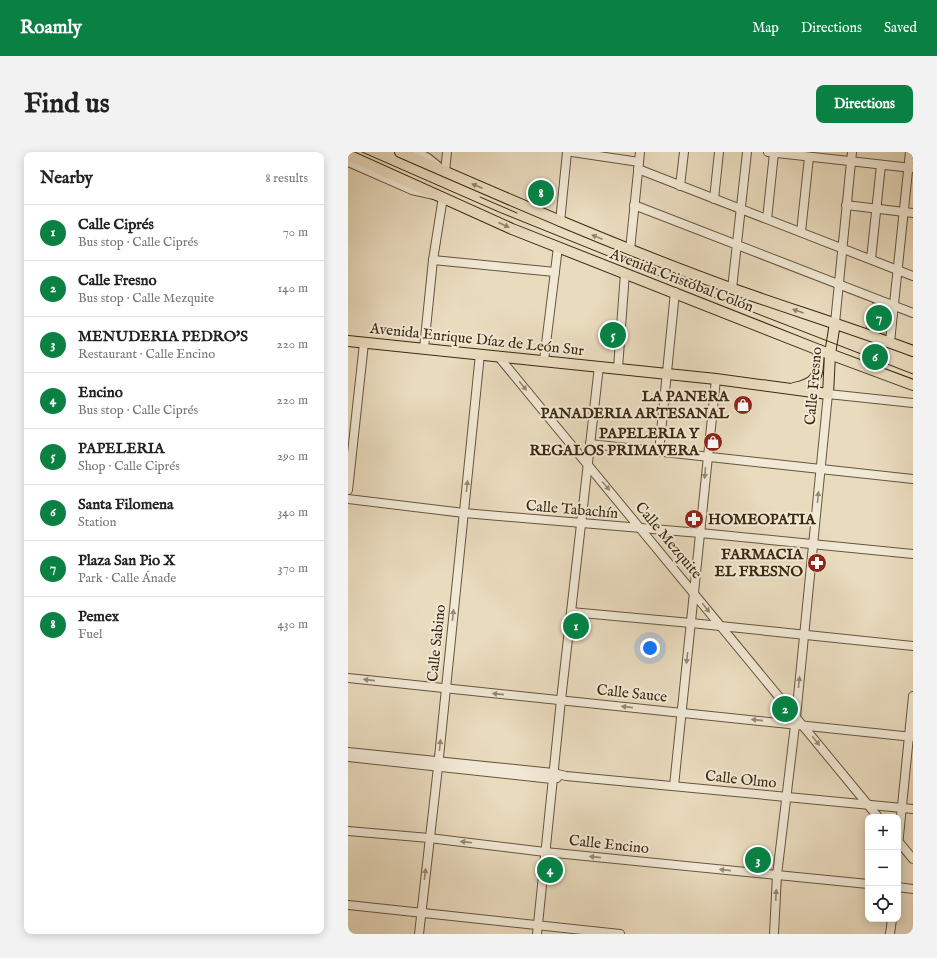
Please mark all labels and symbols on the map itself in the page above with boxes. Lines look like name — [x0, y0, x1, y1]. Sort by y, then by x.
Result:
pin: 8 — [528, 178, 554, 208]
one-way arrow — [472, 183, 483, 189]
one-way arrow — [498, 222, 509, 228]
one-way arrow — [591, 233, 603, 239]
street label: Avenida Cristóbal Colón — [606, 244, 756, 317]
pin: 7 — [866, 303, 892, 333]
one-way arrow — [791, 308, 803, 314]
street label: Avenida Enrique Díaz de León Sur — [368, 319, 585, 360]
pin: 5 — [600, 320, 626, 350]
pin: 6 — [862, 342, 888, 372]
street label: Calle Fresno — [801, 346, 826, 426]
one-way arrow — [519, 380, 528, 391]
place label: LA PANERA PANADERIA ARTESANAL — [540, 387, 730, 423]
shop icon: LA PANERA PANADERIA ARTESANAL — [732, 394, 754, 416]
place label: PAPELERIA Y REGALOS PRIMAVERA — [530, 424, 701, 460]
shop icon: PAPELERIA Y REGALOS PRIMAVERA — [702, 431, 724, 453]
one-way arrow — [702, 467, 709, 479]
one-way arrow — [463, 480, 470, 492]
one-way arrow — [601, 481, 610, 492]
one-way arrow — [814, 491, 821, 503]
street label: Calle Tabachín — [525, 496, 619, 523]
street label: Calle Mezquite — [631, 498, 706, 583]
pharmacy icon: HOMEOPATIA — [683, 508, 705, 530]
place label: HOMEOPATIA — [708, 510, 816, 529]
place label: FARMACIA EL FRESNO — [715, 545, 804, 581]
pharmacy icon: FARMACIA EL FRESNO — [806, 552, 828, 574]
street label: Calle Sabino — [423, 603, 450, 683]
one-way arrow — [702, 603, 711, 614]
one-way arrow — [450, 609, 456, 621]
pin: 1 — [563, 611, 589, 641]
your location — [640, 638, 660, 658]
one-way arrow — [683, 652, 690, 664]
one-way arrow — [796, 676, 803, 688]
one-way arrow — [363, 677, 375, 683]
street label: Calle Sauce — [596, 680, 668, 707]
one-way arrow — [492, 690, 504, 697]
pin: 2 — [772, 694, 798, 724]
one-way arrow — [621, 704, 633, 710]
one-way arrow — [750, 717, 763, 724]
one-way arrow — [811, 736, 820, 746]
one-way arrow — [437, 739, 443, 751]
street label: Calle Olmo — [704, 766, 778, 793]
street label: Calle Encino — [568, 831, 650, 858]
one-way arrow — [460, 839, 472, 845]
pin: 3 — [745, 845, 771, 875]
one-way arrow — [589, 854, 601, 860]
pin: 4 — [537, 855, 563, 885]
one-way arrow — [719, 867, 731, 873]
one-way arrow — [422, 868, 428, 880]
one-way arrow — [773, 889, 780, 901]

